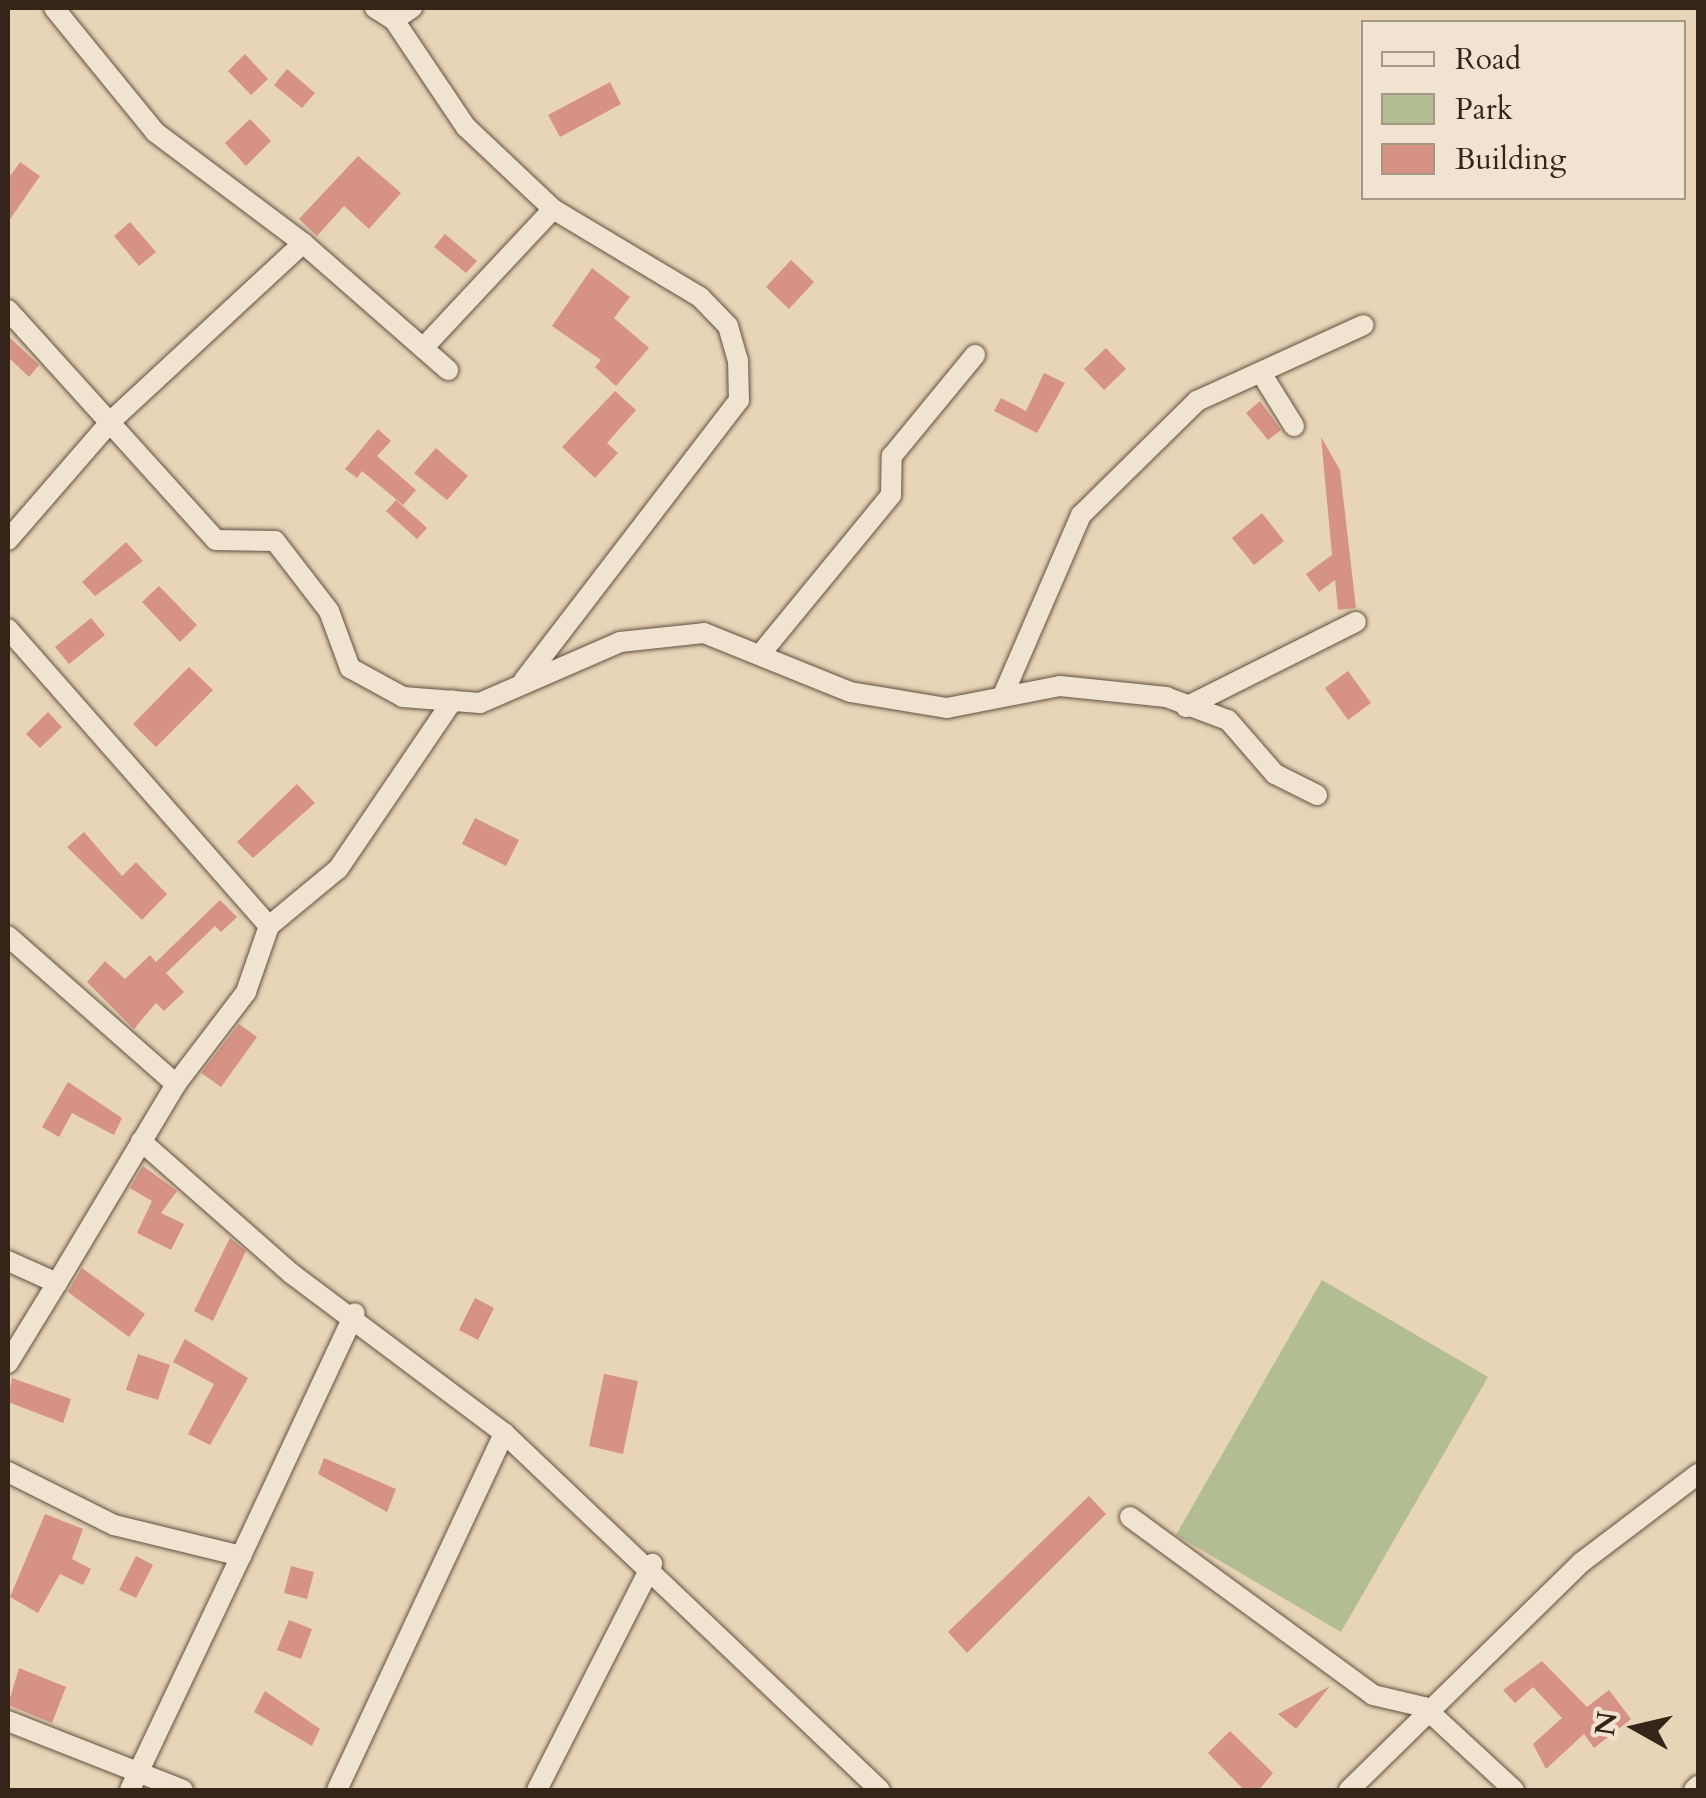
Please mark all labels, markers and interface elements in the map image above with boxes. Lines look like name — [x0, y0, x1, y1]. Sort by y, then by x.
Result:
legend — [1361, 20, 1686, 200]
text: Road — [1455, 39, 1521, 80]
text: Park — [1455, 89, 1513, 130]
text: Building — [1455, 139, 1566, 180]
north arrow — [1586, 1678, 1686, 1778]
text: N — [1586, 1709, 1627, 1739]

